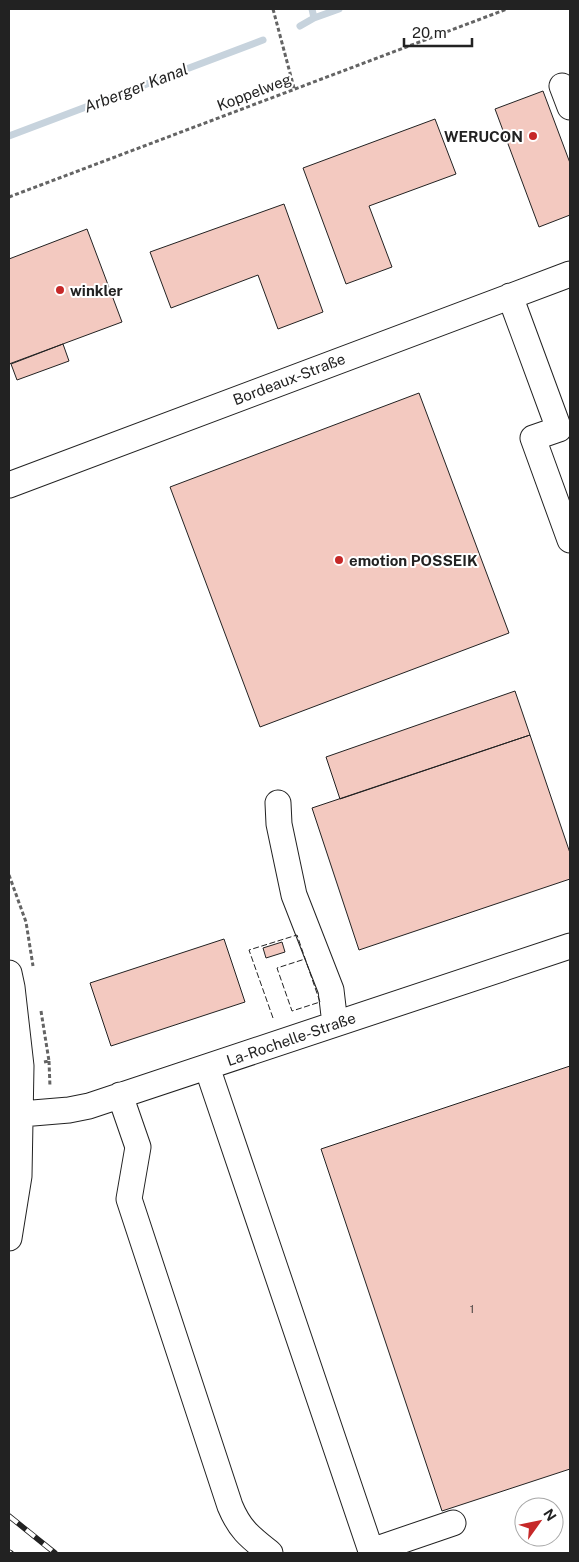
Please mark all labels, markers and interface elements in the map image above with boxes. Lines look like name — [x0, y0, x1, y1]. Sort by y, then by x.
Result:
scale bar — [404, 15, 472, 47]
text: 20 m — [412, 24, 447, 41]
water label: Arberger Kanal — [81, 59, 191, 117]
street label: Koppelweg — [214, 70, 294, 114]
place label: WERUCON — [444, 128, 523, 145]
marker: WERUCON — [527, 130, 539, 142]
place label: winkler — [70, 282, 123, 299]
marker: winkler — [54, 284, 66, 296]
street label: Bordeaux-Straße — [231, 350, 347, 408]
place label: emotion POSSEIK — [349, 552, 478, 569]
marker: emotion POSSEIK — [333, 554, 345, 566]
street label: La-Rochelle-Straße — [224, 1009, 358, 1069]
house number: 1 — [470, 1302, 474, 1316]
north arrow — [514, 1497, 564, 1547]
text: N — [540, 1506, 560, 1524]

